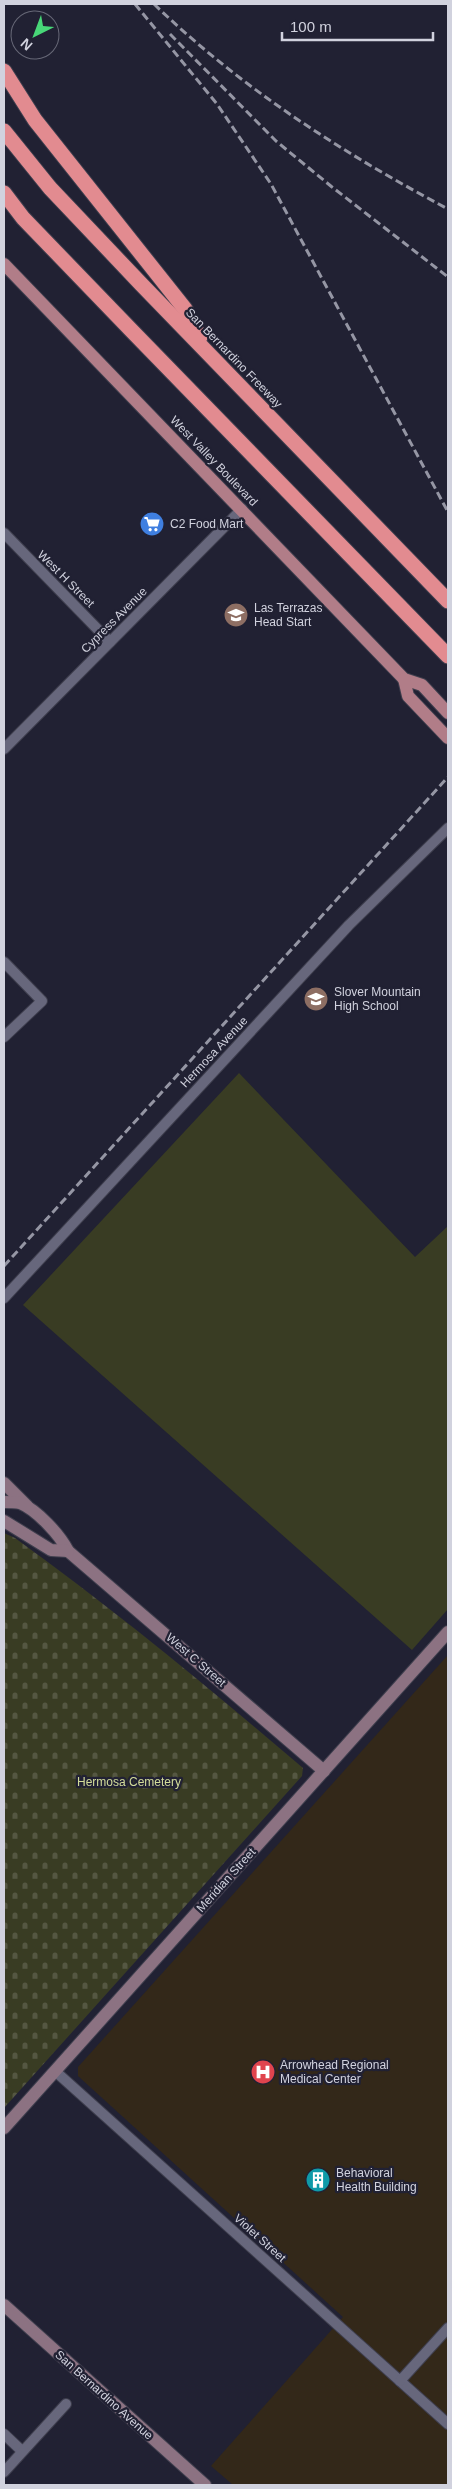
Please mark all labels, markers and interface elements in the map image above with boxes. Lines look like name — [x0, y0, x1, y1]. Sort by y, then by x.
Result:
north arrow — [10, 10, 60, 60]
scale bar — [282, 10, 433, 42]
text: 100 m — [290, 18, 332, 35]
text: N — [17, 35, 35, 54]
street label: San Bernardino Freeway — [183, 305, 285, 411]
street label: West Valley Boulevard — [167, 413, 261, 509]
supermarket icon: C2 Food Mart — [139, 511, 165, 537]
place label: C2 Food Mart — [170, 517, 244, 531]
street label: West H Street — [35, 548, 98, 611]
street label: Cypress Avenue — [78, 584, 150, 656]
place label: Las Terrazas Head Start — [254, 601, 322, 629]
school or university icon: Las Terrazas Head Start — [223, 602, 249, 628]
place label: Slover Mountain High School — [334, 985, 421, 1013]
school or university icon: Slover Mountain High School — [303, 986, 329, 1012]
street label: Hermosa Avenue — [178, 1013, 251, 1090]
street label: West C Street — [163, 1630, 229, 1690]
park label: Hermosa Cemetery — [77, 1775, 181, 1789]
street label: Meridian Street — [194, 1845, 259, 1915]
place label: Arrowhead Regional Medical Center — [280, 2058, 389, 2086]
hospital icon: Arrowhead Regional Medical Center — [250, 2059, 276, 2085]
place label: Behavioral Health Building — [336, 2166, 417, 2194]
building icon: Behavioral Health Building — [305, 2167, 331, 2193]
street label: Violet Street — [231, 2211, 289, 2265]
street label: San Bernardino Avenue — [52, 2347, 156, 2443]

